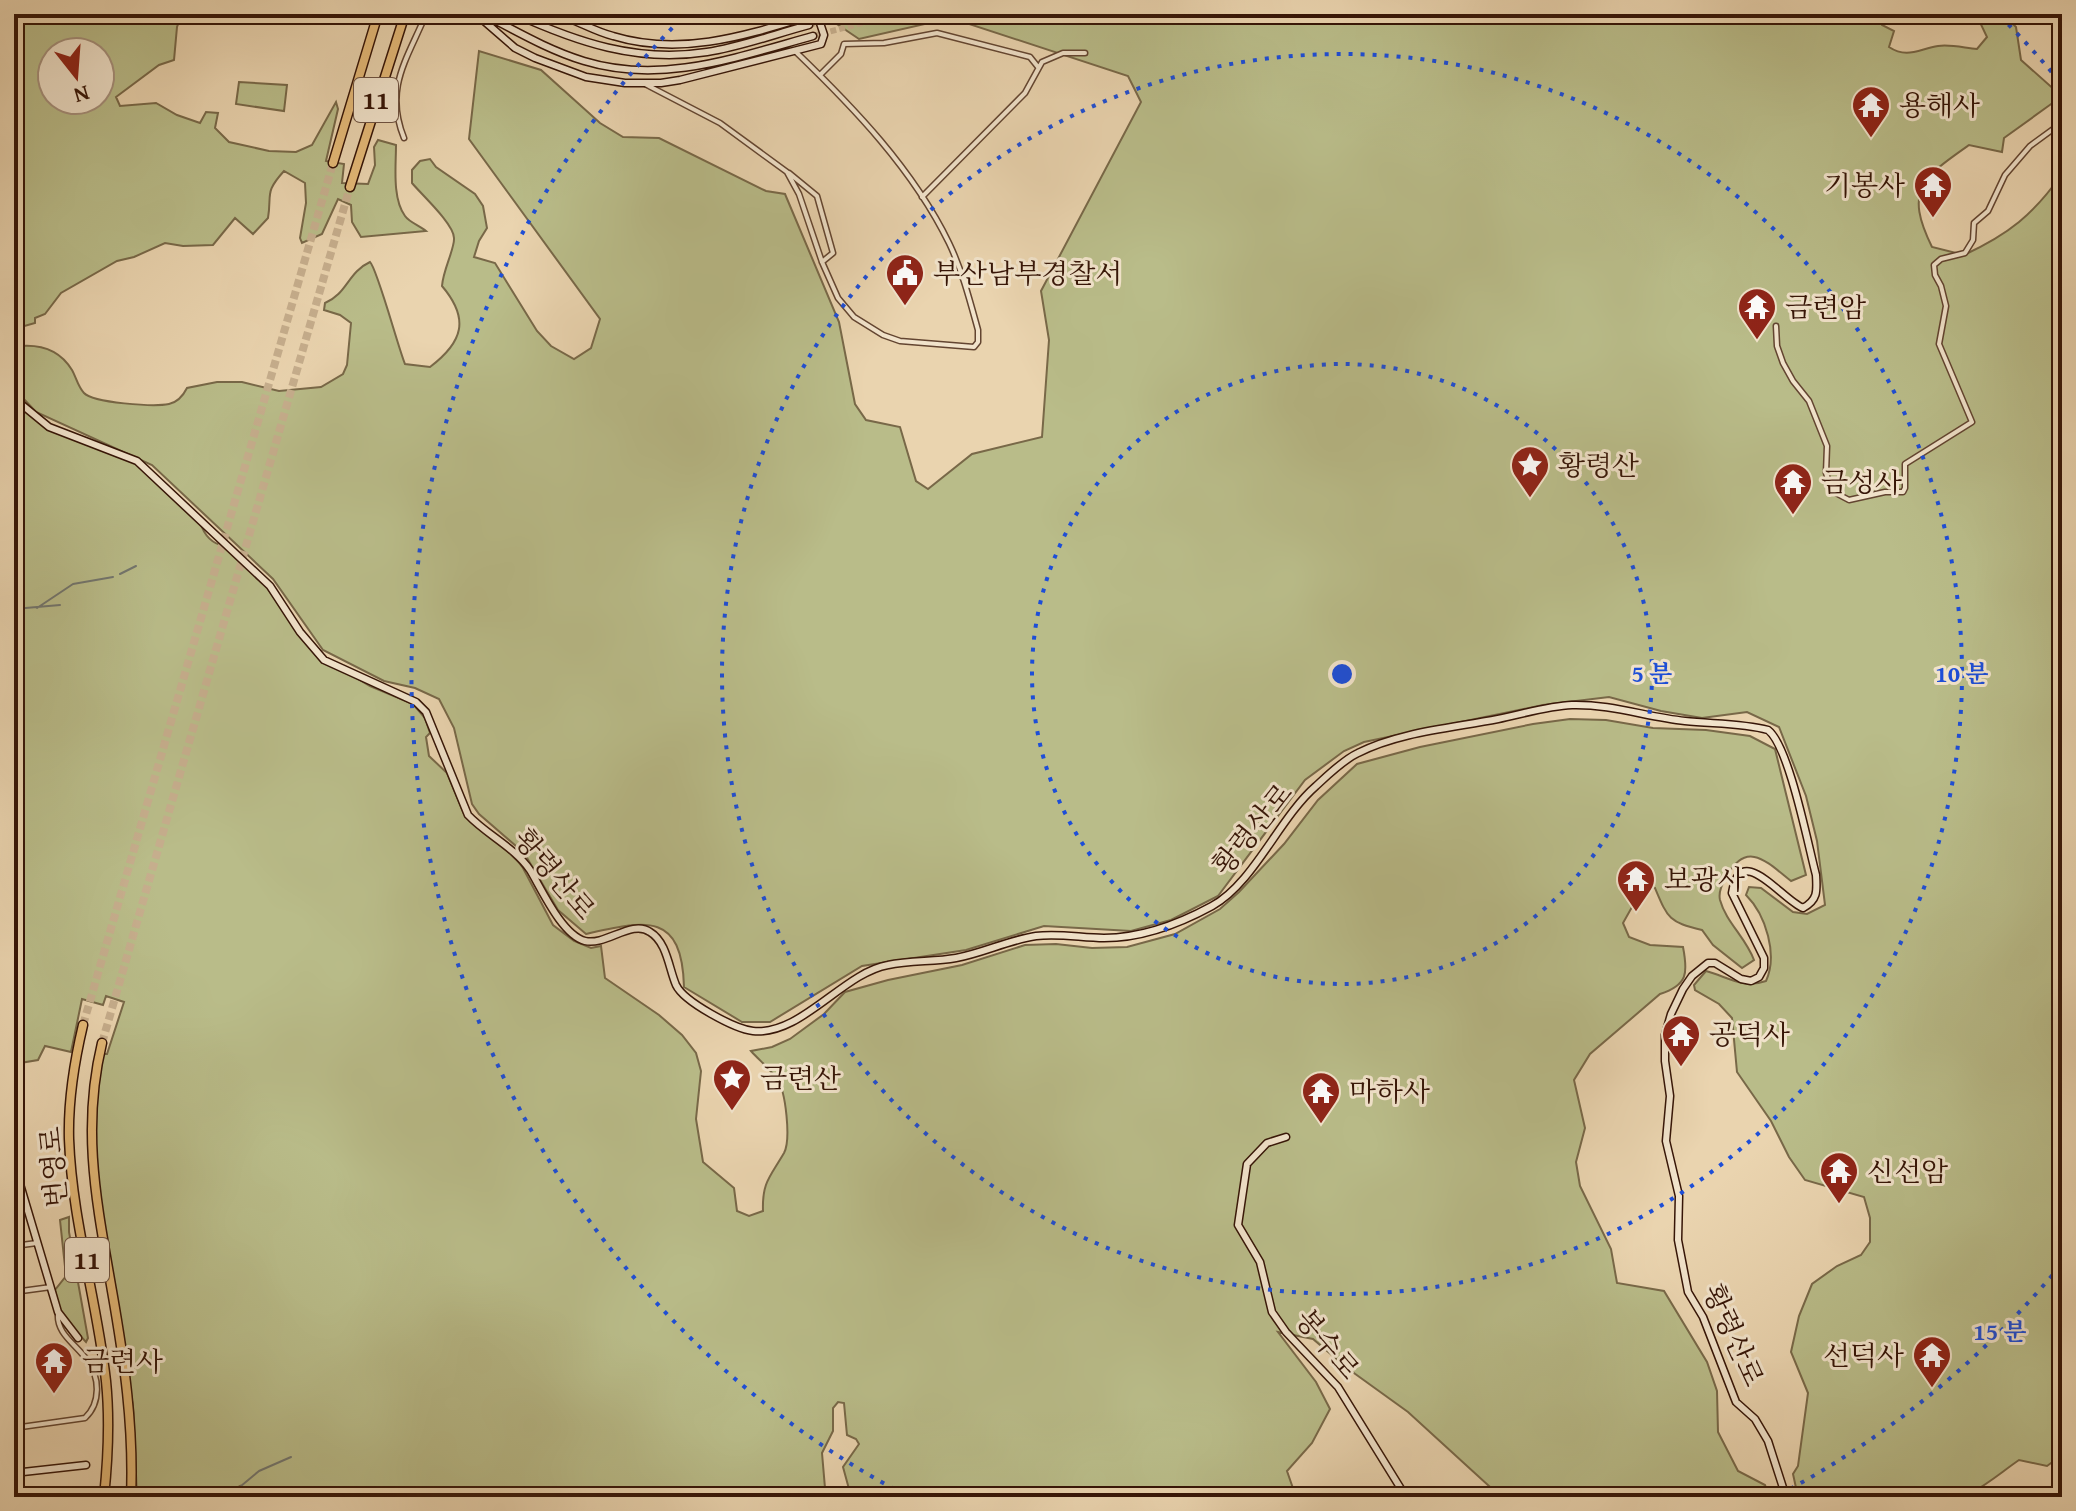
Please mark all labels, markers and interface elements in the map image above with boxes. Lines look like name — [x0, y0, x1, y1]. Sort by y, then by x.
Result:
north arrow — [36, 36, 116, 116]
text: N — [70, 78, 94, 113]
road number: 11 — [354, 78, 398, 122]
temple icon: 용해사 — [1850, 84, 1892, 139]
place label: 용해사 — [1899, 84, 1980, 125]
place label: 기봉사 — [1824, 164, 1905, 205]
temple icon: 기봉사 — [1912, 164, 1954, 219]
public building icon: 부산남부경찰서 — [884, 252, 926, 307]
place label: 부산남부경찰서 — [933, 252, 1122, 293]
temple icon: 금련암 — [1736, 286, 1778, 341]
place label: 금련암 — [1785, 286, 1866, 327]
place icon: 황령산 — [1509, 444, 1551, 499]
place label: 황령산 — [1558, 444, 1639, 485]
temple icon: 금성사 — [1772, 461, 1814, 516]
place label: 금성사 — [1821, 461, 1902, 502]
text: 5 분 — [1632, 656, 1672, 691]
text: 10 분 — [1935, 656, 1989, 691]
centre of rings — [1328, 660, 1356, 688]
street label: 황령산로 — [1202, 774, 1302, 884]
street label: 황령산로 — [505, 819, 606, 928]
temple icon: 보광사 — [1615, 858, 1657, 913]
place label: 보광사 — [1664, 858, 1745, 899]
temple icon: 공덕사 — [1660, 1013, 1702, 1068]
place label: 공덕사 — [1709, 1013, 1790, 1054]
place icon: 금련산 — [711, 1057, 753, 1112]
place label: 금련산 — [760, 1057, 841, 1098]
temple icon: 마하사 — [1300, 1070, 1342, 1125]
place label: 마하사 — [1349, 1070, 1430, 1111]
street label: 번영로 — [29, 1125, 76, 1209]
temple icon: 신선암 — [1818, 1150, 1860, 1205]
place label: 신선암 — [1867, 1150, 1948, 1191]
road number: 11 — [65, 1238, 109, 1282]
street label: 황령산로 — [1694, 1277, 1775, 1393]
street label: 봉수로 — [1287, 1299, 1370, 1388]
text: 15 분 — [1973, 1314, 2027, 1349]
place label: 선덕사 — [1823, 1334, 1904, 1375]
temple icon: 선덕사 — [1911, 1334, 1953, 1389]
temple icon: 금련사 — [33, 1340, 75, 1395]
place label: 금련사 — [82, 1340, 163, 1381]

